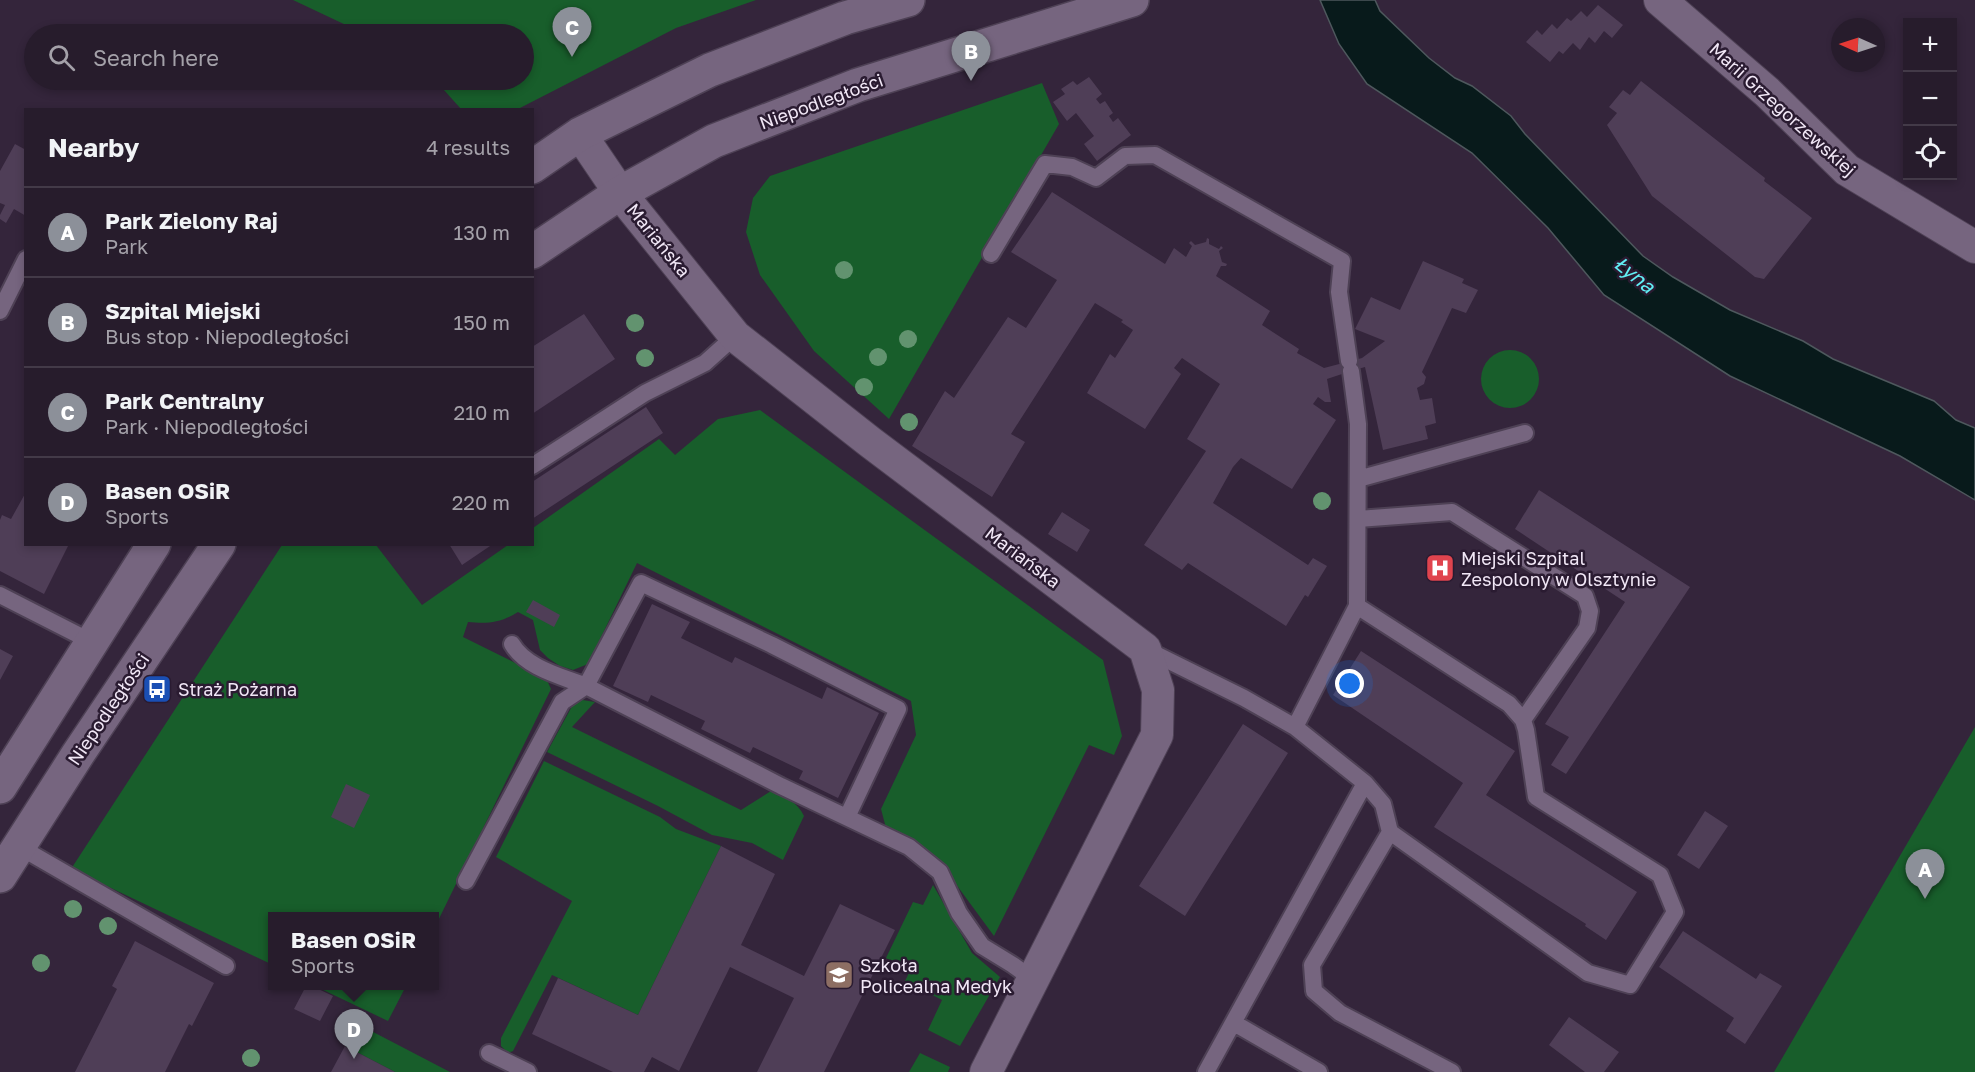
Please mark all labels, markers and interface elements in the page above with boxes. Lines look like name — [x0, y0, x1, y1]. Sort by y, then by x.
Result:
pin: C — [552, 8, 592, 57]
north arrow — [1831, 18, 1885, 72]
map controls — [1903, 18, 1957, 180]
button: + — [1903, 18, 1957, 72]
search box — [24, 24, 534, 90]
pin: B — [952, 32, 990, 81]
street label: Marii Grzegorzewskiej — [1705, 38, 1861, 180]
icon: search — [45, 41, 78, 74]
text: Search here — [93, 44, 219, 71]
street label: Niepodległości — [756, 68, 886, 134]
button: − — [1903, 72, 1957, 126]
button: locate — [1903, 126, 1957, 180]
text: Nearby — [48, 132, 139, 163]
text: 4 results — [426, 135, 510, 159]
street label: Mariańska — [623, 199, 695, 281]
text: Park Zielony Raj — [105, 207, 278, 234]
text: A — [60, 220, 75, 244]
text: 130 m — [454, 220, 510, 244]
text: Park — [105, 234, 148, 258]
water label: Łyna — [1609, 251, 1661, 299]
text: Szpital Miejski — [105, 297, 261, 324]
text: B — [60, 310, 75, 334]
text: 150 m — [454, 310, 510, 334]
text: Bus stop · Niepodległości — [105, 324, 349, 348]
text: Park Centralny — [105, 387, 264, 414]
text: C — [60, 400, 75, 424]
text: 210 m — [454, 400, 510, 424]
text: Park · Niepodległości — [105, 414, 309, 438]
text: Basen OSiR — [105, 477, 230, 504]
text: D — [60, 490, 75, 514]
text: 220 m — [452, 490, 510, 514]
text: Sports — [105, 504, 169, 528]
street label: Mariańska — [981, 522, 1065, 592]
place label: Miejski Szpital Zespolony w Olsztynie — [1461, 547, 1656, 590]
hospital icon: Miejski Szpital Zespolony w Olsztynie — [1424, 552, 1456, 584]
street label: Niepodległości — [63, 649, 153, 769]
your location — [1335, 669, 1364, 698]
bus stop icon: Straż Pożarna — [141, 673, 173, 705]
place label: Straż Pożarna — [178, 678, 297, 700]
pin: A — [1906, 850, 1944, 899]
popup — [268, 912, 439, 990]
text: Basen OSiR — [291, 926, 416, 953]
text: Sports — [291, 953, 355, 977]
place label: Szkoła Policealna Medyk — [860, 954, 1012, 997]
school or university icon: Szkoła Policealna Medyk — [823, 959, 855, 991]
pin: D — [334, 1010, 374, 1059]

